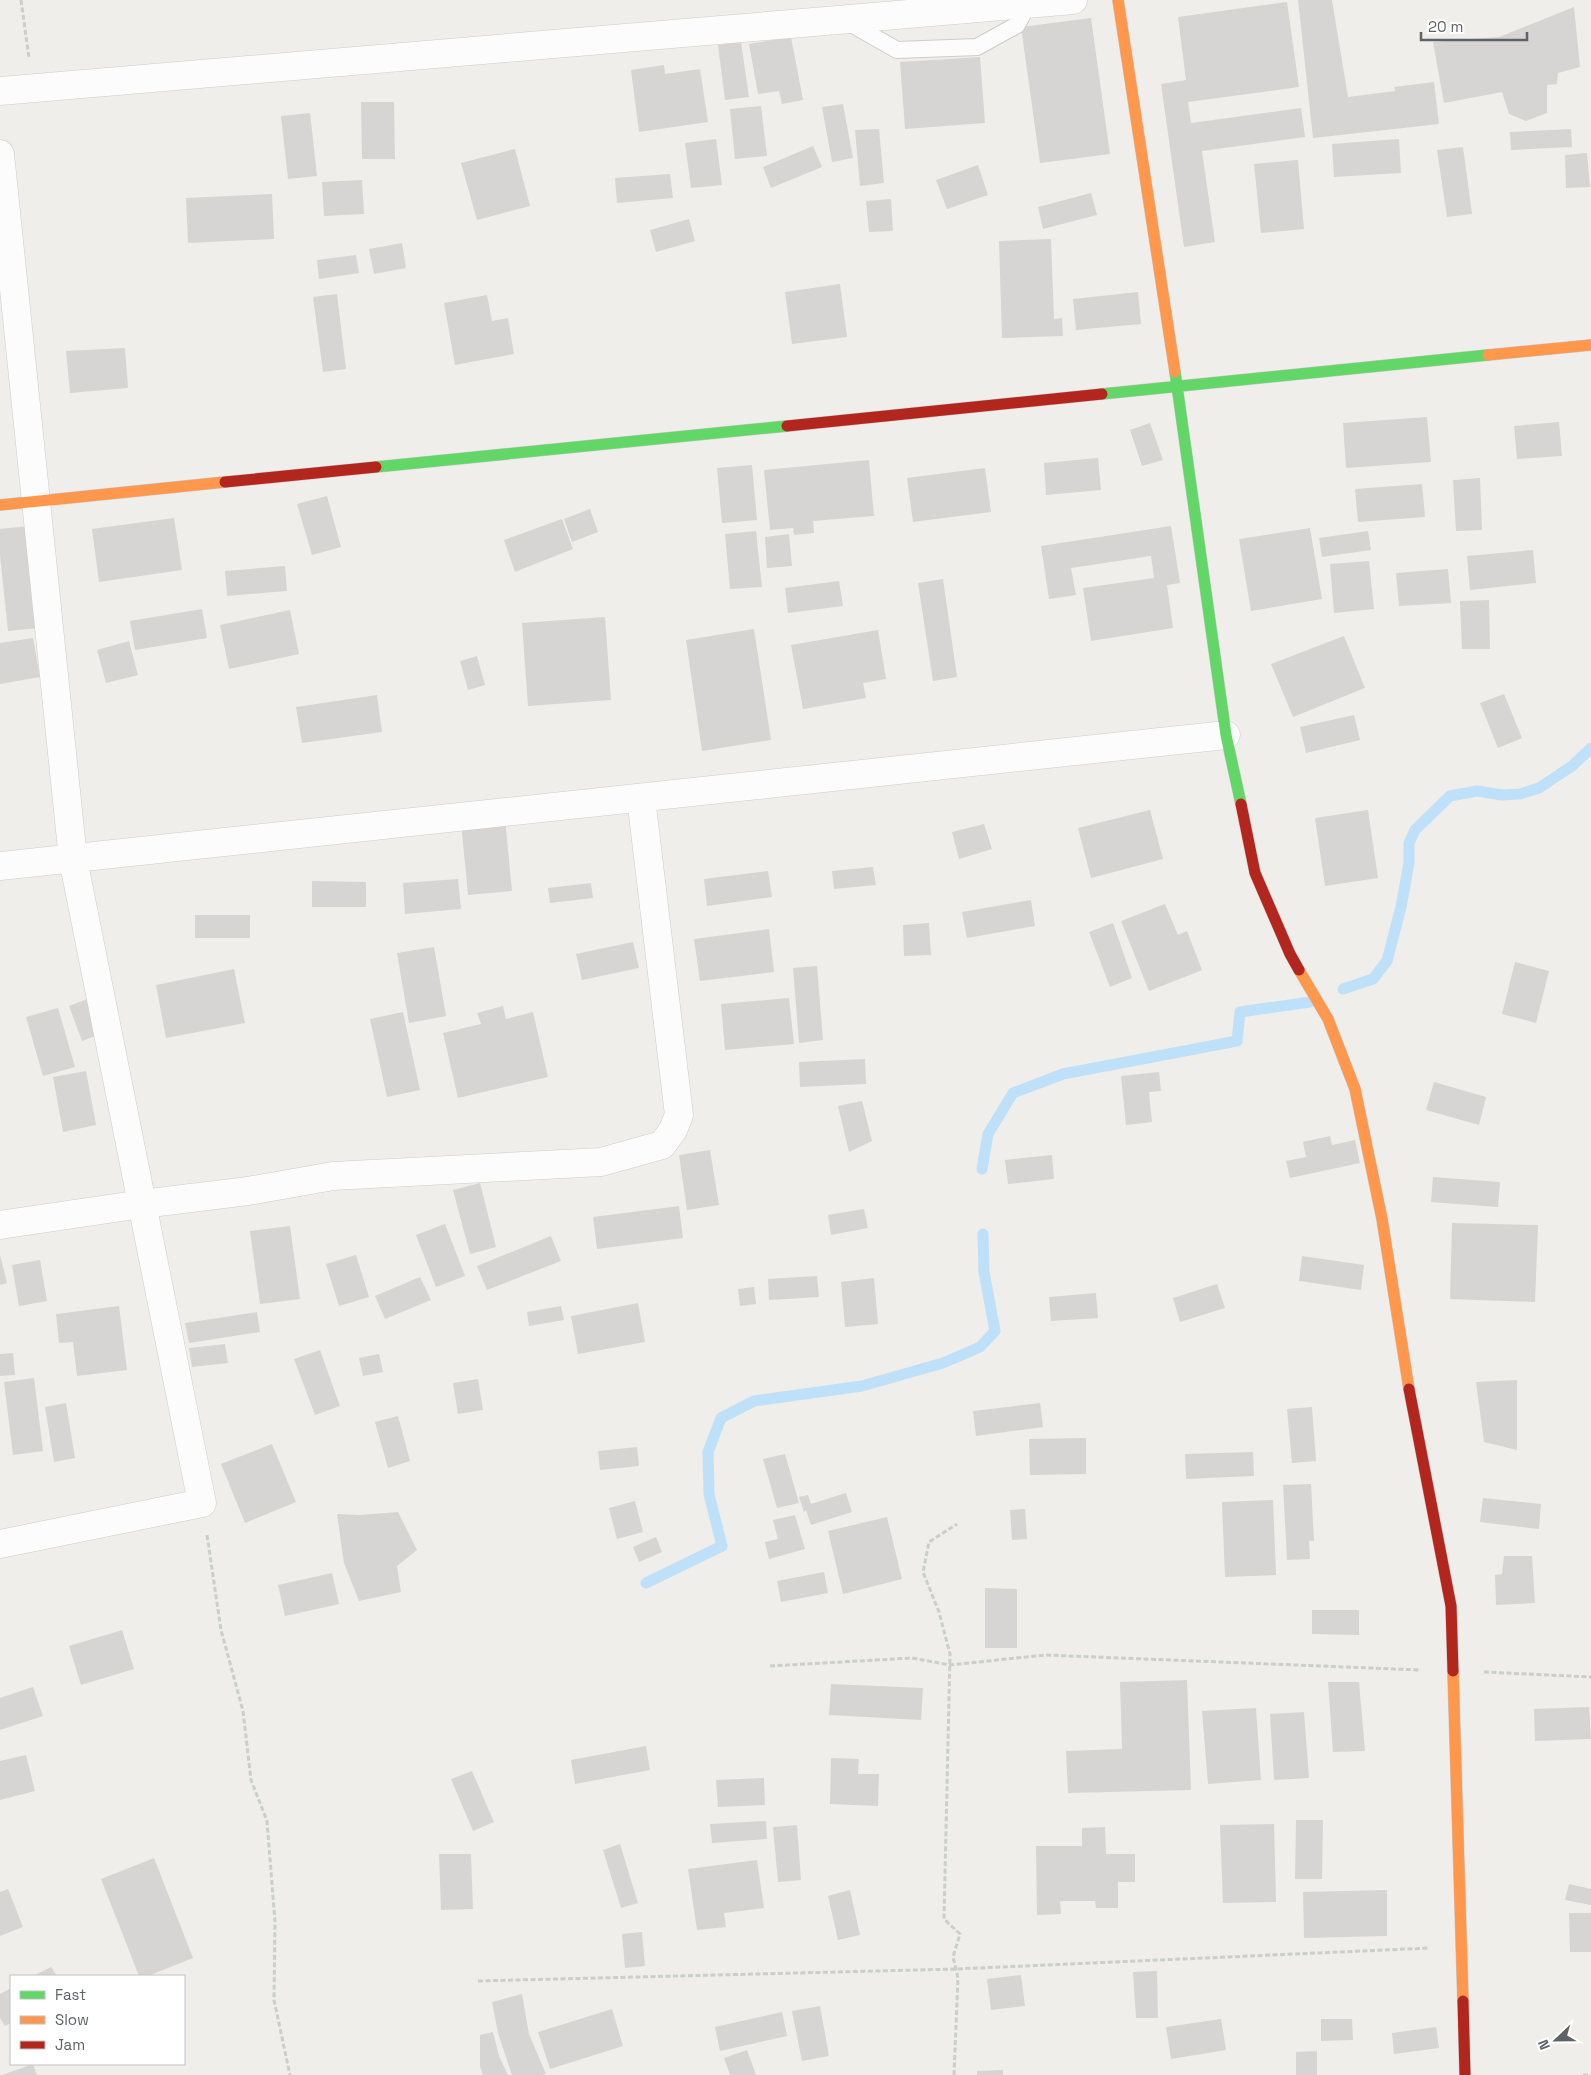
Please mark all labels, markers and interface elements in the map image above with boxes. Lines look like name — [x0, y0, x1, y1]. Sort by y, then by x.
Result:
scale bar — [1421, 10, 1527, 42]
text: 20 m — [1428, 17, 1463, 36]
legend — [10, 1975, 185, 2065]
text: Fast — [55, 1985, 86, 2004]
text: Slow — [55, 2010, 89, 2029]
north arrow — [1531, 2015, 1581, 2065]
text: Jam — [55, 2035, 85, 2054]
text: N — [1534, 2037, 1554, 2053]

